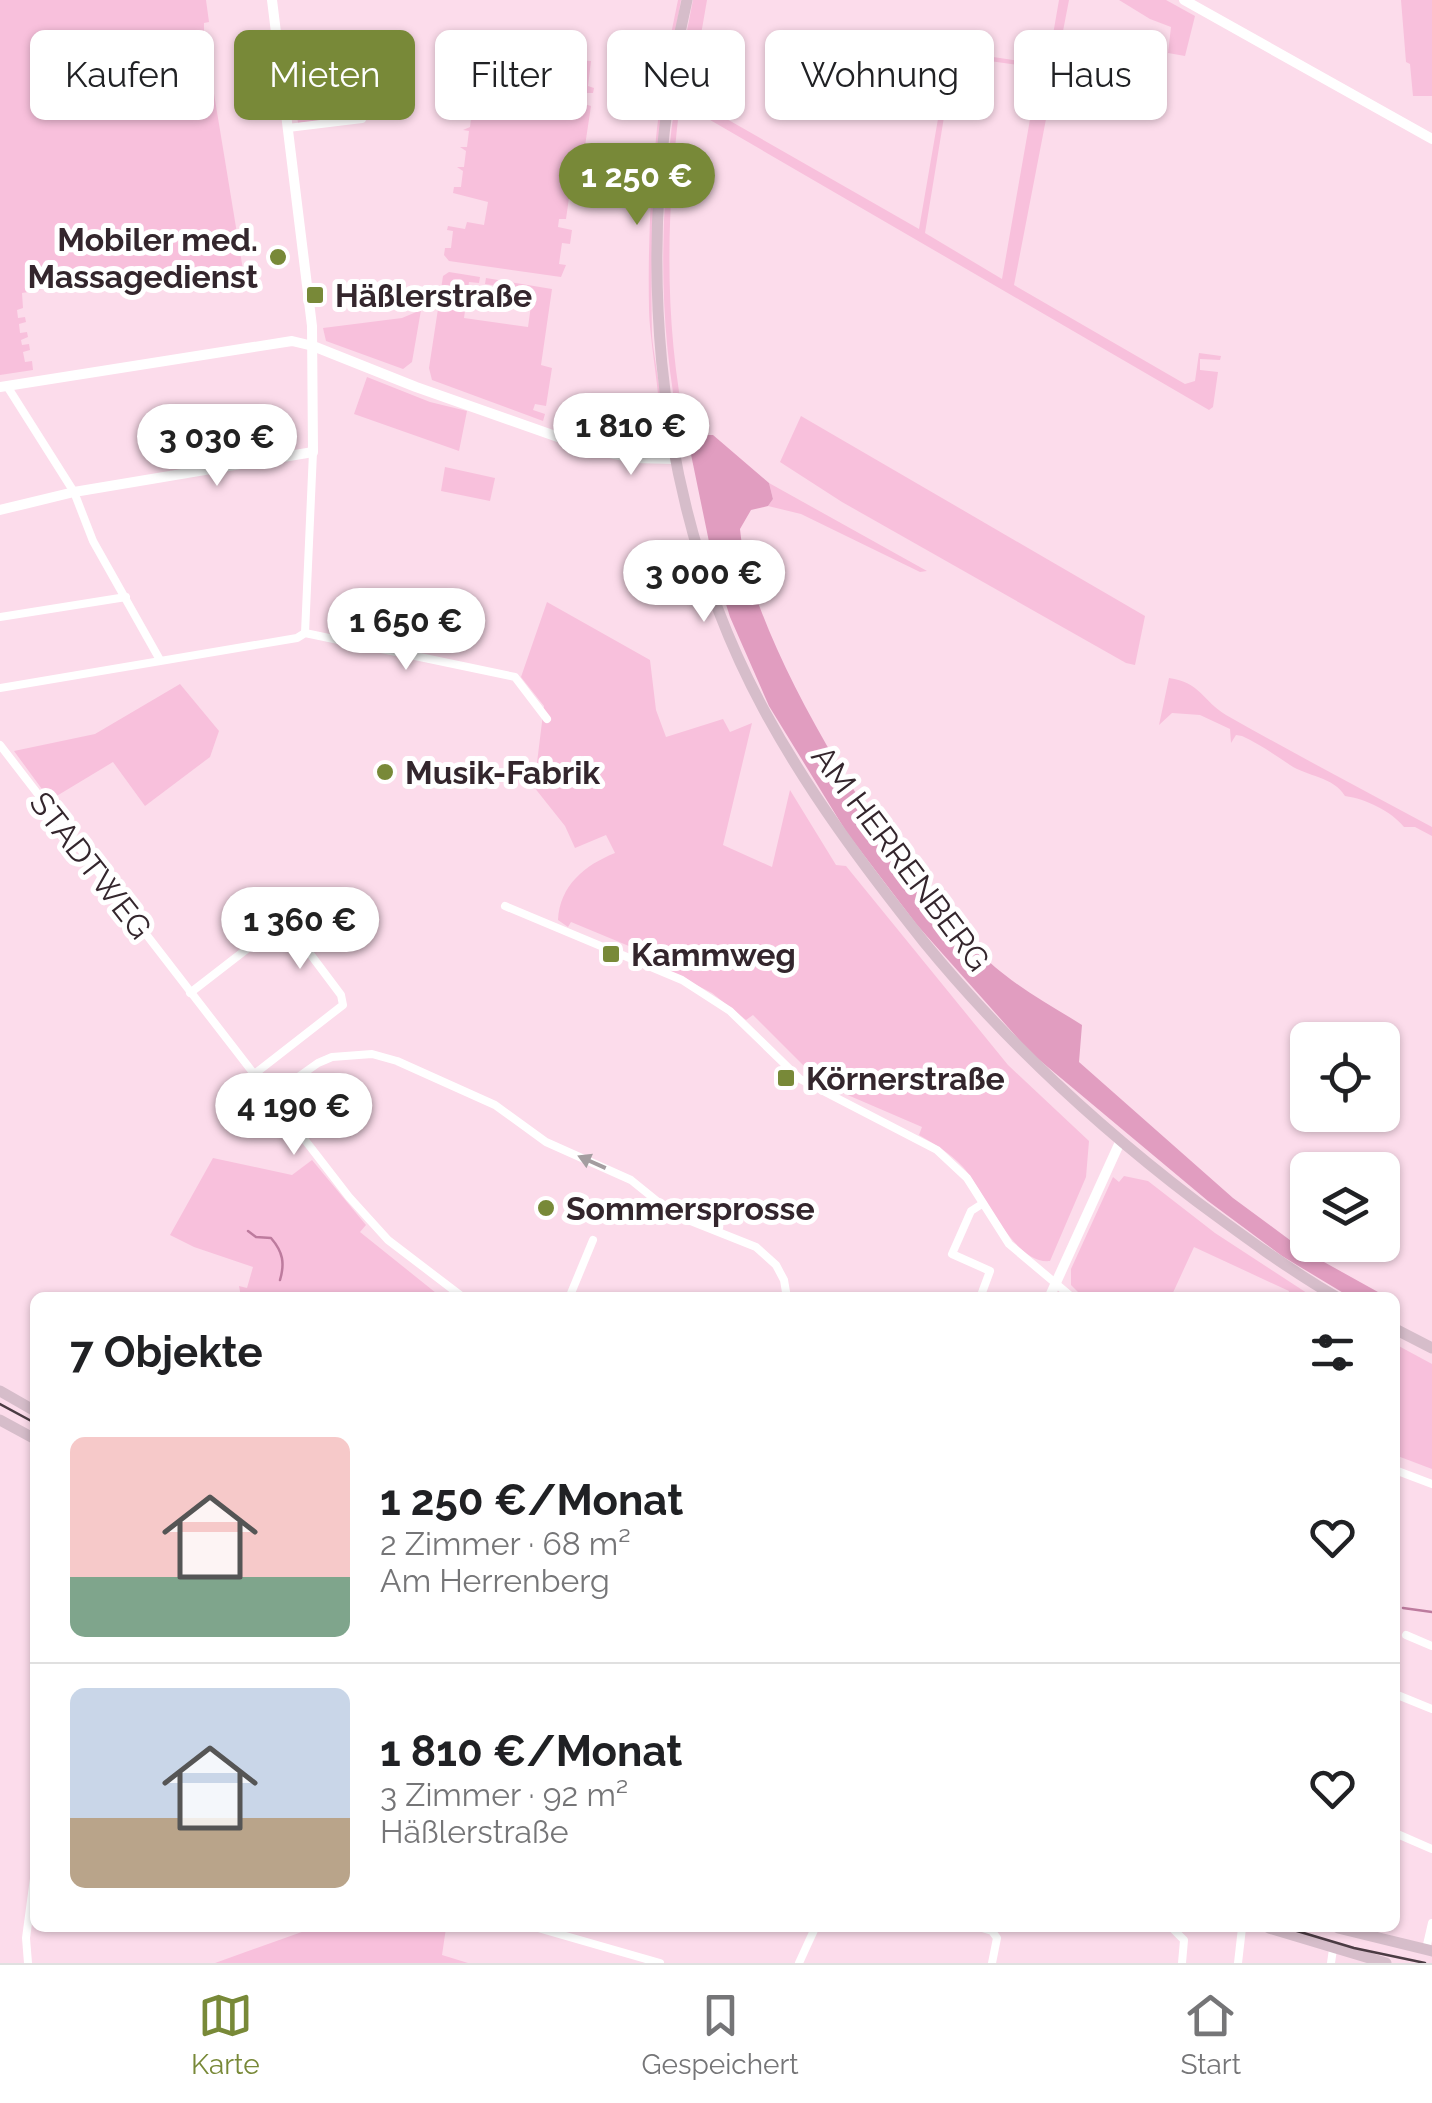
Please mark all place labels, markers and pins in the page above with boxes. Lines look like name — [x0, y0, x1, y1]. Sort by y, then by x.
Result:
pin: 1 250 € — [545, 143, 729, 228]
place label: Mobiler med. Massagedienst — [27, 221, 258, 295]
marker: Mobiler med. Massagedienst — [267, 246, 289, 268]
place label: Häßlerstraße — [335, 277, 532, 314]
marker: Häßlerstraße — [304, 284, 326, 306]
pin: 1 810 € — [539, 393, 723, 478]
pin: 3 030 € — [125, 404, 309, 489]
pin: 3 000 € — [612, 540, 796, 625]
pin: 1 650 € — [314, 588, 498, 673]
place label: Musik-Fabrik — [405, 754, 600, 791]
marker: Musik-Fabrik — [374, 761, 396, 783]
pin: 1 360 € — [208, 887, 392, 972]
place label: Kammweg — [631, 936, 796, 973]
marker: Kammweg — [600, 943, 622, 965]
place label: Körnerstraße — [806, 1060, 1005, 1097]
marker: Körnerstraße — [775, 1067, 797, 1089]
pin: 4 190 € — [202, 1073, 386, 1158]
place label: Sommersprosse — [566, 1190, 815, 1227]
marker: Sommersprosse — [535, 1197, 557, 1219]

